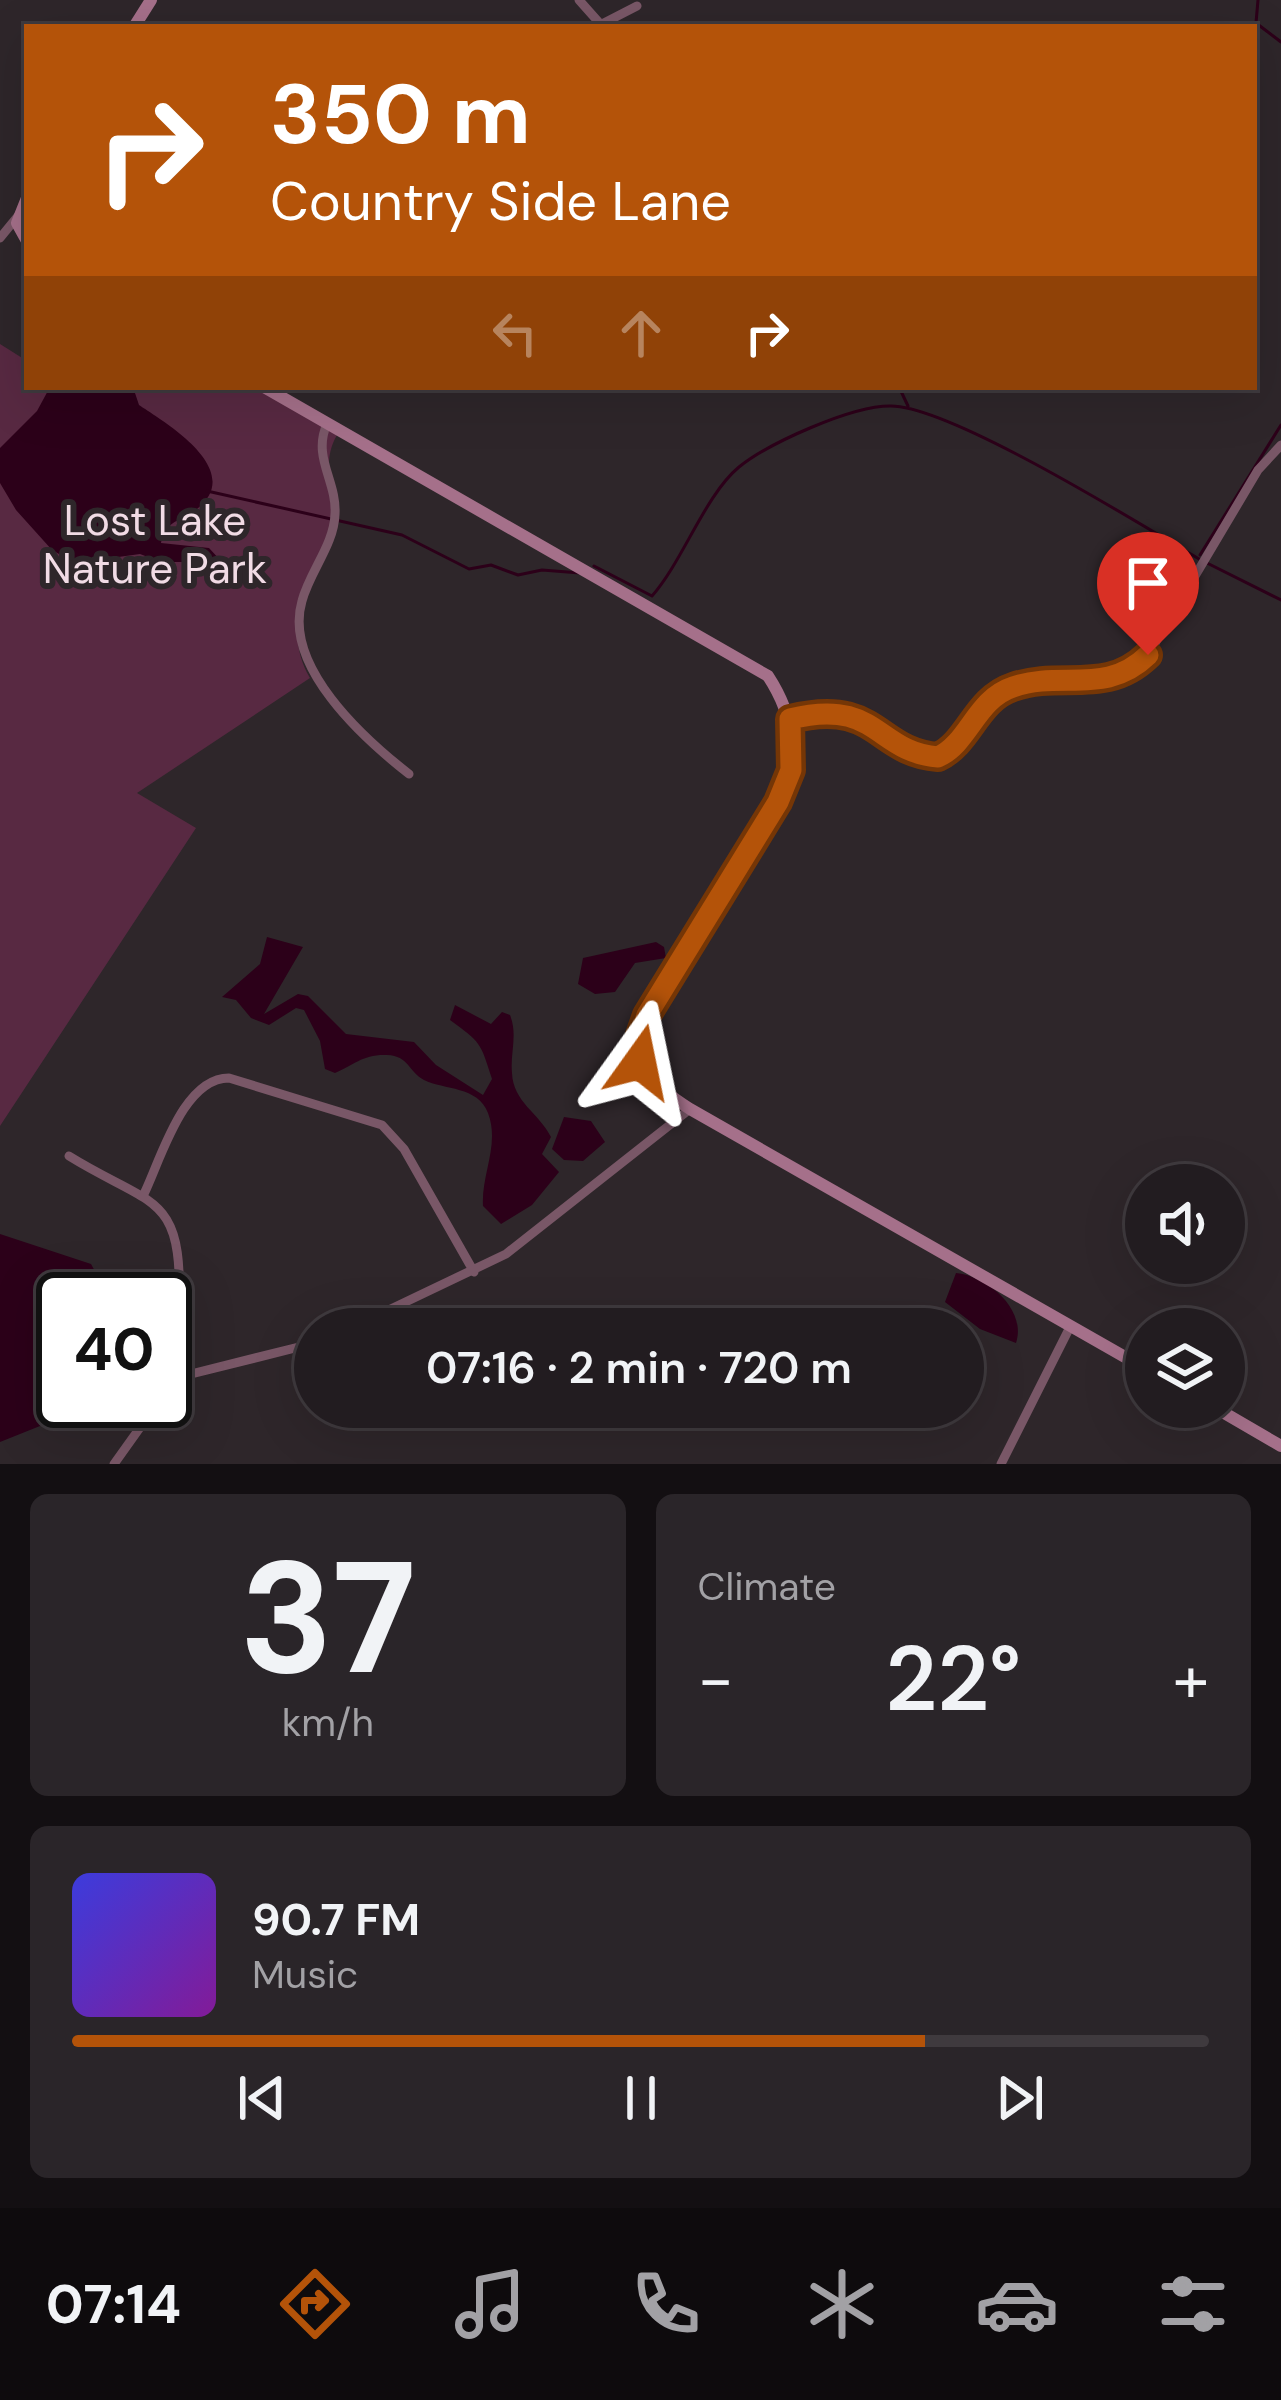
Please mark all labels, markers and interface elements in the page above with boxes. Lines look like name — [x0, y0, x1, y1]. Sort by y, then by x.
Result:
text: 350 m — [270, 60, 531, 169]
icon: right — [72, 72, 228, 228]
text: Country Side Lane — [270, 166, 731, 237]
icon: left — [482, 300, 548, 366]
icon: ahead — [608, 300, 674, 366]
icon: right — [734, 300, 800, 366]
park label: Lost Lake Nature Park — [43, 493, 267, 596]
pin — [1097, 532, 1199, 655]
icon: arrive — [1115, 550, 1181, 616]
position arrow — [577, 999, 703, 1125]
map controls — [1125, 1164, 1245, 1428]
button: sound — [1125, 1164, 1245, 1284]
speed limit sign: 40 — [36, 1272, 192, 1428]
button: layers — [1125, 1308, 1245, 1428]
text: 07:16 · 2 min · 720 m — [426, 1338, 852, 1397]
text: 37 — [239, 1517, 416, 1720]
text: Climate — [698, 1561, 836, 1612]
text: 22° — [885, 1621, 1021, 1738]
text: − — [698, 1637, 734, 1722]
text: + — [1173, 1637, 1209, 1722]
text: km/h — [282, 1697, 374, 1748]
text: 90.7 FM — [252, 1890, 420, 1949]
text: Music — [252, 1949, 358, 2000]
icon: previous — [229, 2065, 295, 2131]
icon: pause — [608, 2065, 674, 2131]
icon: next — [987, 2065, 1053, 2131]
icon: directions — [273, 2262, 357, 2346]
icon: music — [448, 2262, 532, 2346]
icon: phone — [624, 2262, 708, 2346]
icon: climate — [800, 2262, 884, 2346]
icon: car — [975, 2262, 1059, 2346]
icon: filters — [1151, 2262, 1235, 2346]
text: 07:14 — [46, 2269, 181, 2340]

